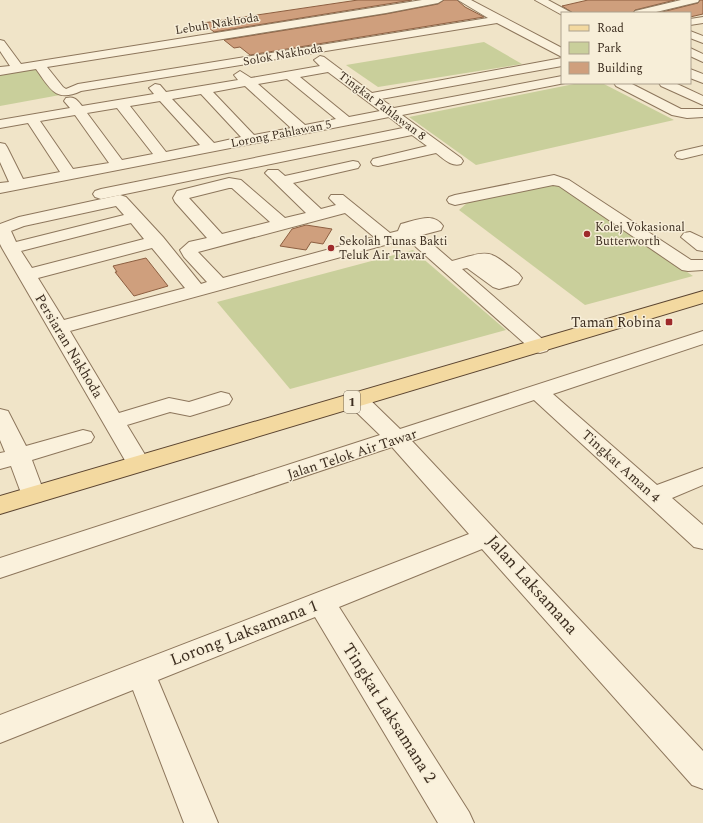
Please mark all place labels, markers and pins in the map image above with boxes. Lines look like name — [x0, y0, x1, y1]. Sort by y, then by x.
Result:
place label: Kolej Vokasional Butterworth — [595, 218, 685, 251]
marker: Kolej Vokasional Butterworth — [582, 229, 592, 239]
place label: Sekolah Tunas Bakti Teluk Air Tawar — [339, 232, 448, 265]
marker: Sekolah Tunas Bakti Teluk Air Tawar — [326, 243, 336, 253]
place label: Taman Robina — [571, 312, 661, 333]
marker: Taman Robina — [664, 317, 674, 327]

